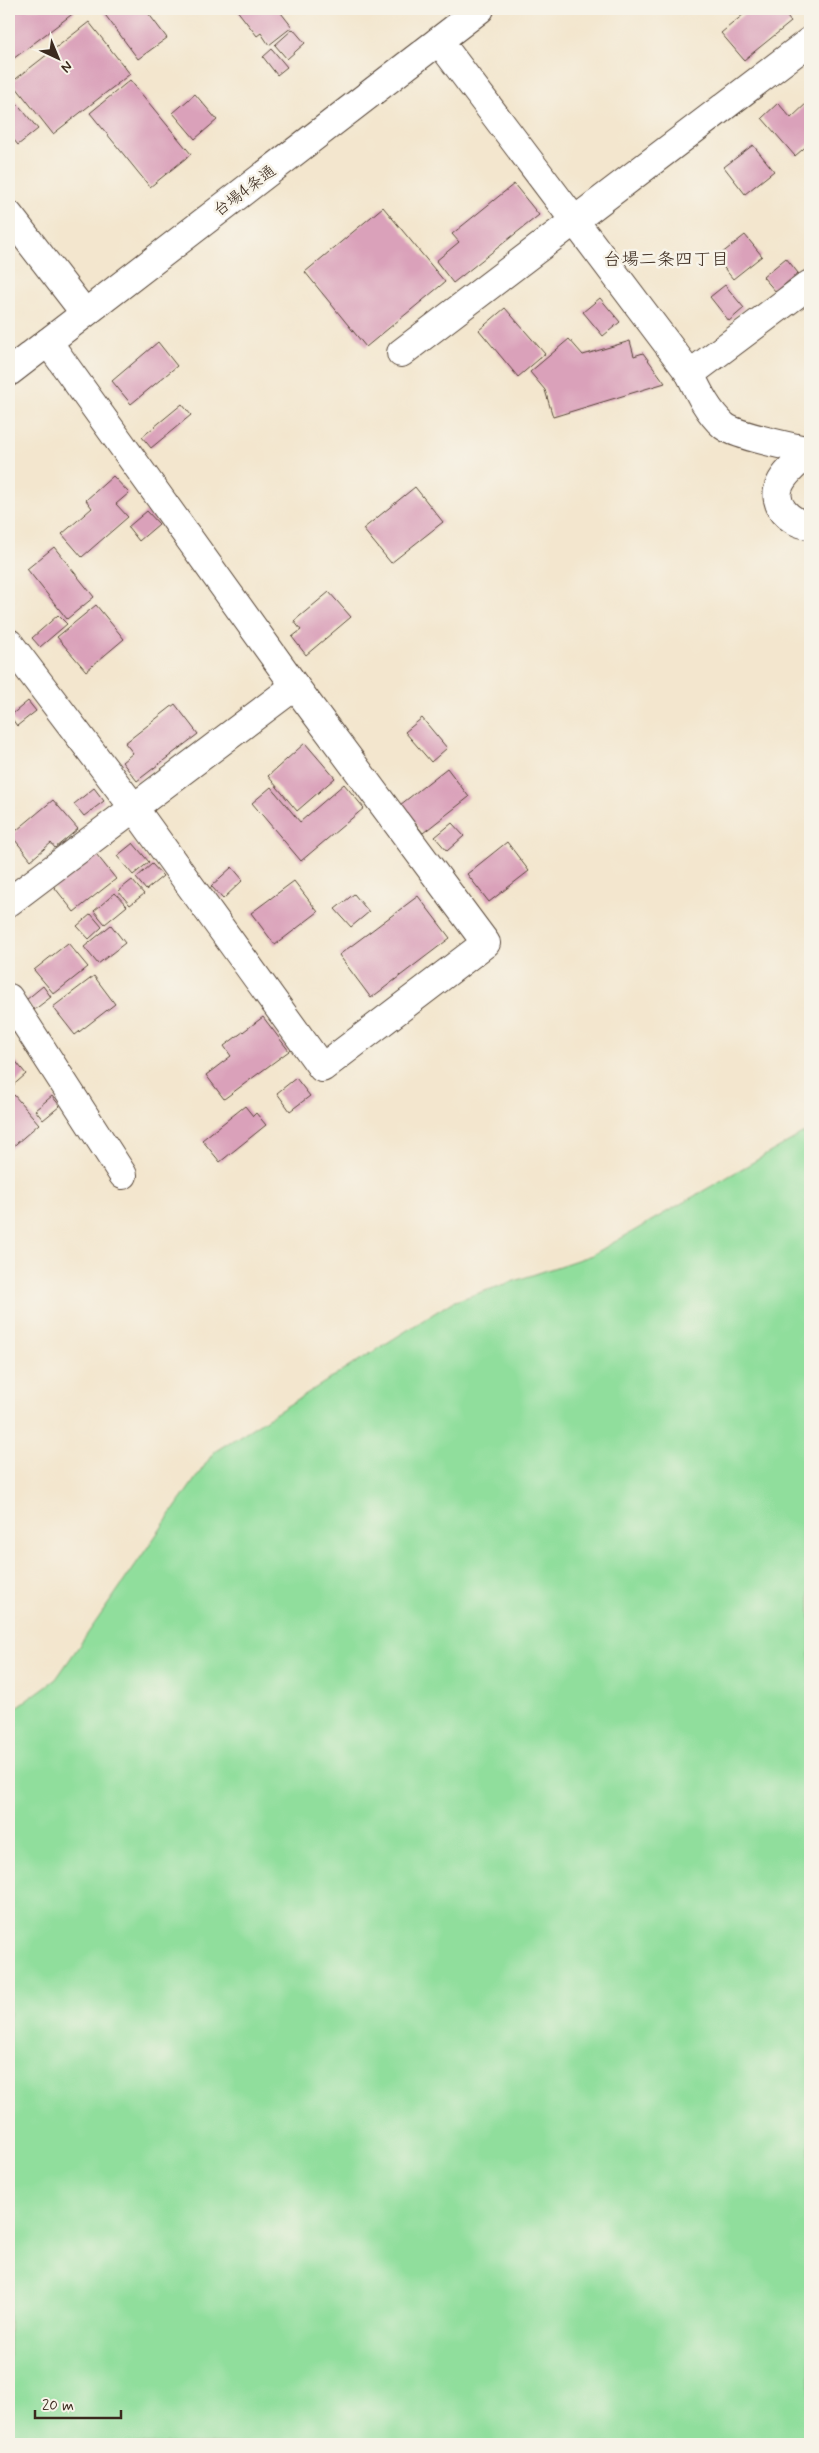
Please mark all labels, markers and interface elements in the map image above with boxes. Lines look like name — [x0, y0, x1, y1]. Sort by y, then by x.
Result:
north arrow — [32, 32, 82, 82]
text: N — [57, 57, 76, 76]
street label: 台場4条通 — [209, 161, 280, 222]
district label: 台場二条四丁目 — [603, 248, 729, 272]
scale bar — [35, 2388, 121, 2420]
text: 20 m — [42, 2396, 74, 2416]

